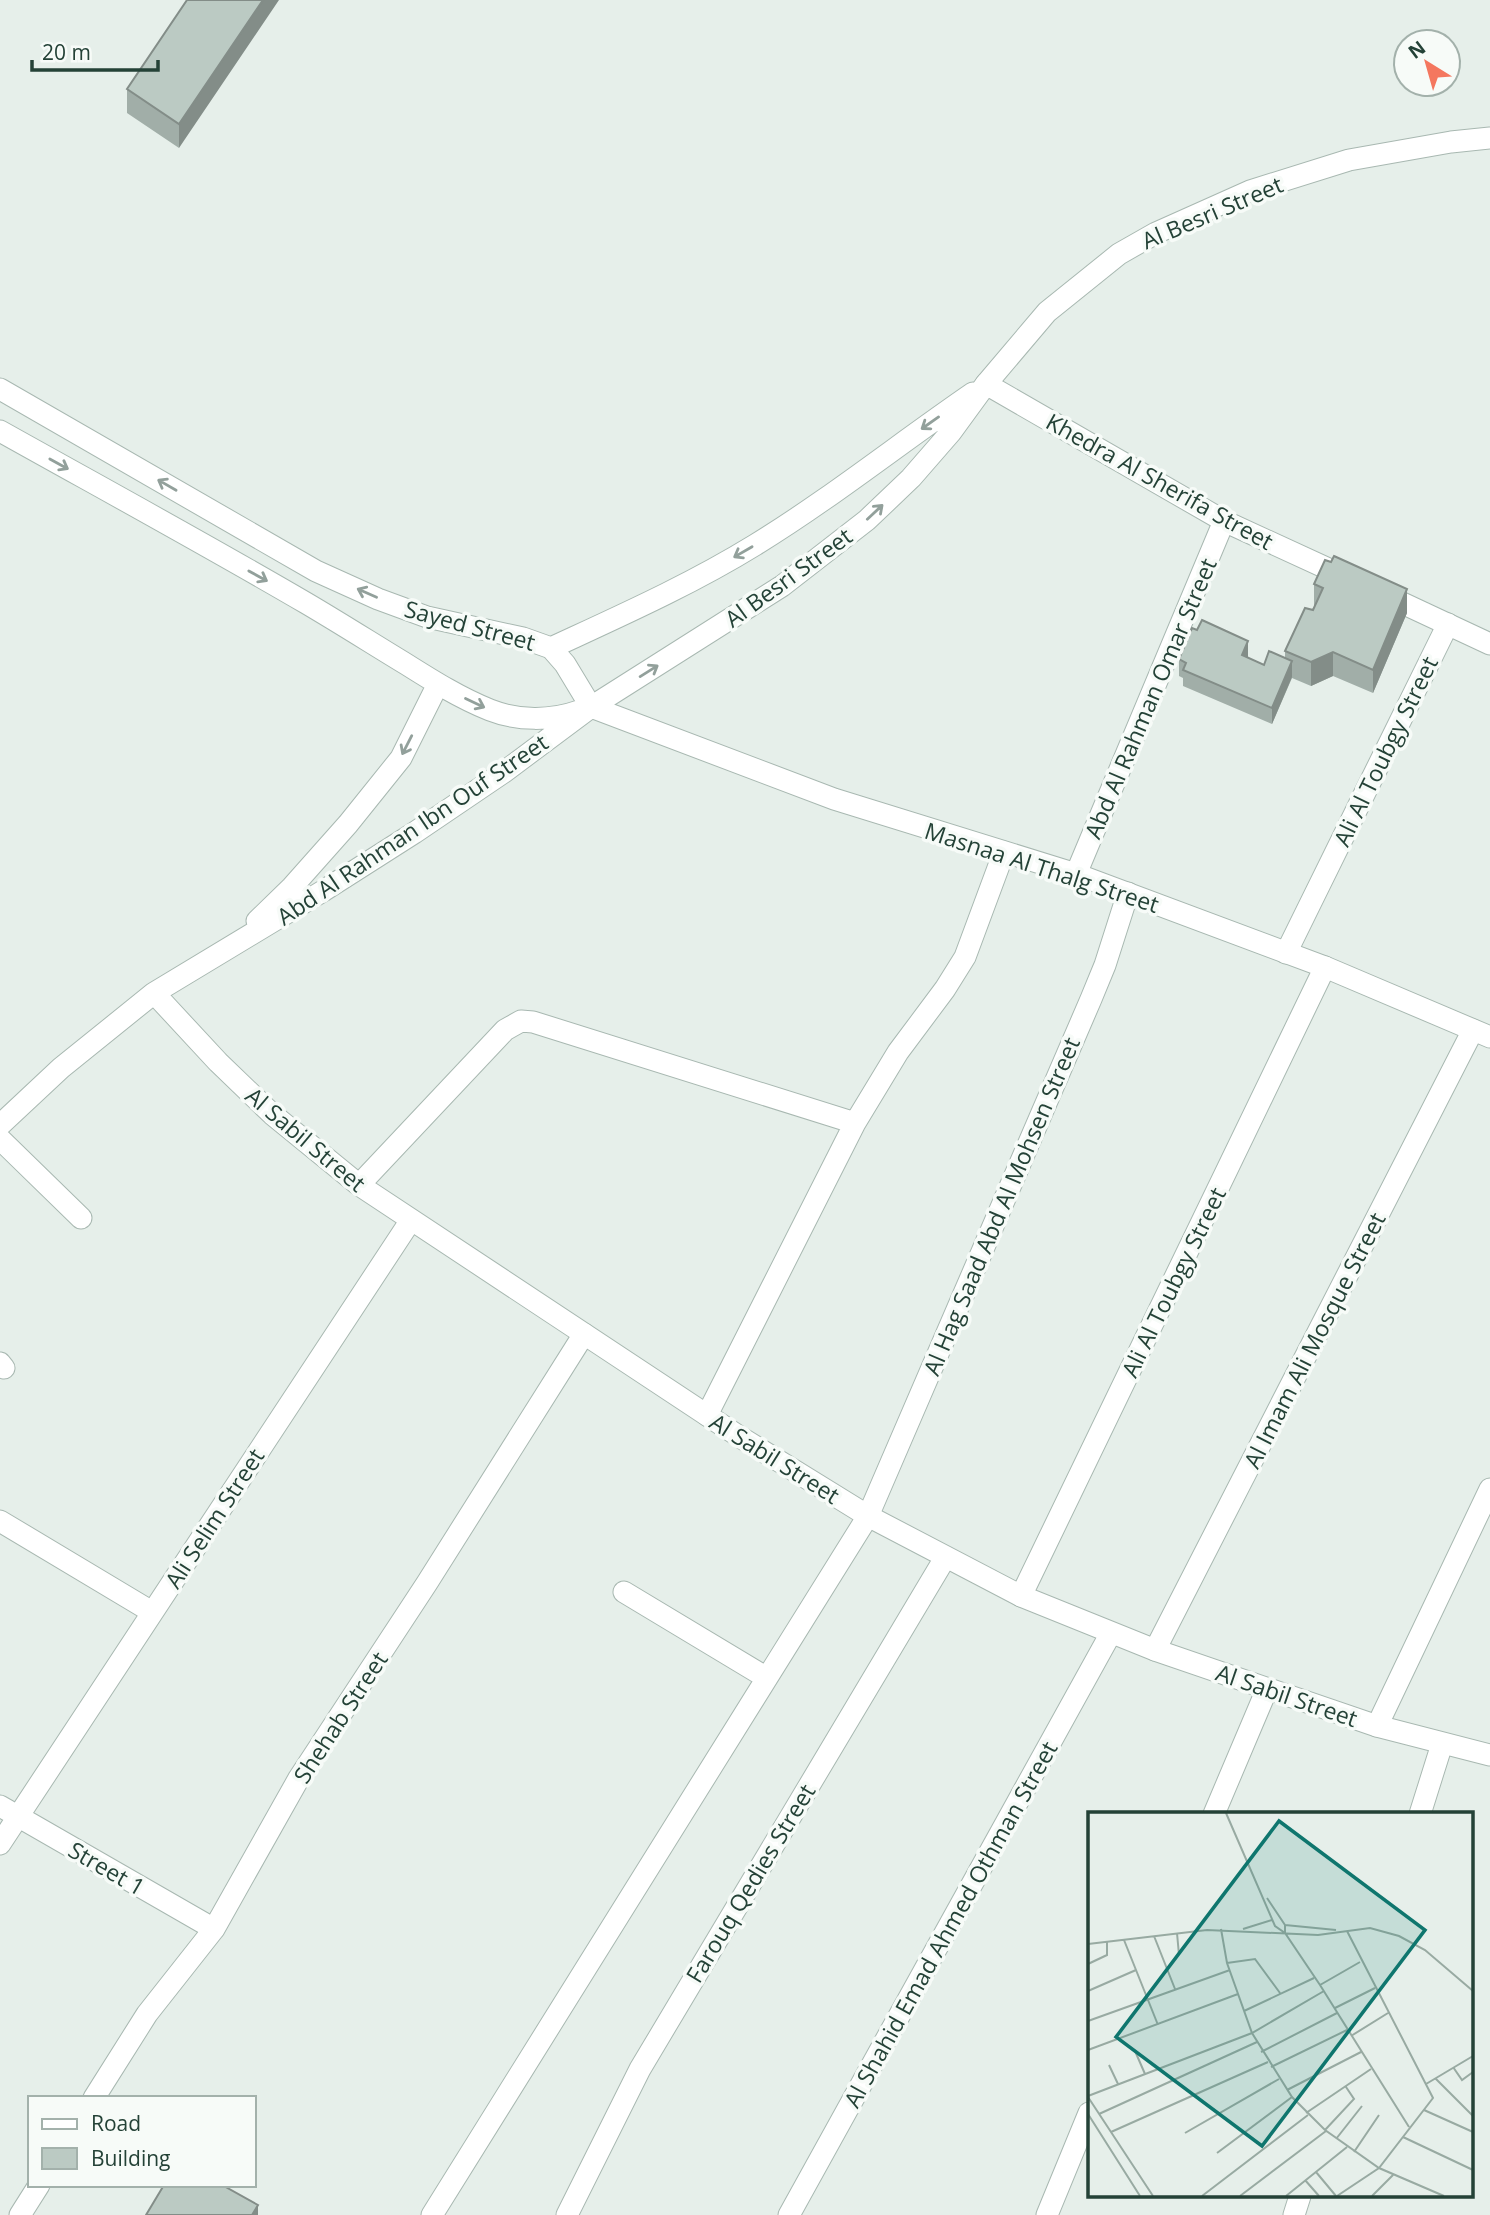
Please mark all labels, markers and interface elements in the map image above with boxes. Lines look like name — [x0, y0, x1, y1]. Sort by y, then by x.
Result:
scale bar — [32, 28, 158, 72]
north arrow — [1392, 28, 1462, 98]
text: N — [1403, 34, 1431, 64]
text: 20 m — [42, 38, 91, 66]
street label: Al Besri Street — [1136, 168, 1288, 256]
street label: Khedra Al Sherifa Street — [1041, 405, 1279, 557]
one-way arrow — [921, 416, 940, 430]
one-way arrow — [49, 457, 69, 471]
one-way arrow — [157, 478, 178, 491]
one-way arrow — [866, 504, 883, 521]
street label: Al Besri Street — [718, 520, 858, 634]
one-way arrow — [733, 545, 753, 559]
street label: Abd Al Rahman Omar Street — [1076, 553, 1224, 843]
one-way arrow — [247, 569, 267, 583]
one-way arrow — [356, 586, 378, 599]
street label: Sayed Street — [401, 592, 539, 658]
street label: Ali Al Toubgy Street — [1325, 651, 1445, 851]
one-way arrow — [638, 663, 658, 677]
one-way arrow — [464, 697, 485, 710]
street label: Abd Al Rahman Ibn Ouf Street — [270, 726, 554, 932]
one-way arrow — [400, 734, 414, 755]
street label: Masnaa Al Thalg Street — [921, 814, 1163, 920]
street label: Al Hag Saad Abd Al Mohsen Street — [915, 1032, 1087, 1380]
street label: Al Sabil Street — [239, 1079, 373, 1199]
street label: Ali Al Toubgy Street — [1113, 1182, 1233, 1382]
street label: Al Imam Ali Mosque Street — [1236, 1207, 1392, 1473]
street label: Al Sabil Street — [704, 1405, 846, 1511]
street label: Ali Selim Street — [157, 1442, 271, 1594]
street label: Shehab Street — [286, 1645, 394, 1789]
street label: Al Sabil Street — [1212, 1656, 1362, 1734]
street label: Al Shahid Emad Ahmed Othman Street — [836, 1735, 1064, 2113]
street label: Farouq Qedies Street — [678, 1778, 822, 1988]
inset map — [1088, 1812, 1472, 2198]
street label: Street 1 — [63, 1833, 151, 1903]
legend — [28, 2096, 256, 2187]
text: Road — [91, 2109, 141, 2137]
text: Building — [91, 2144, 170, 2172]

